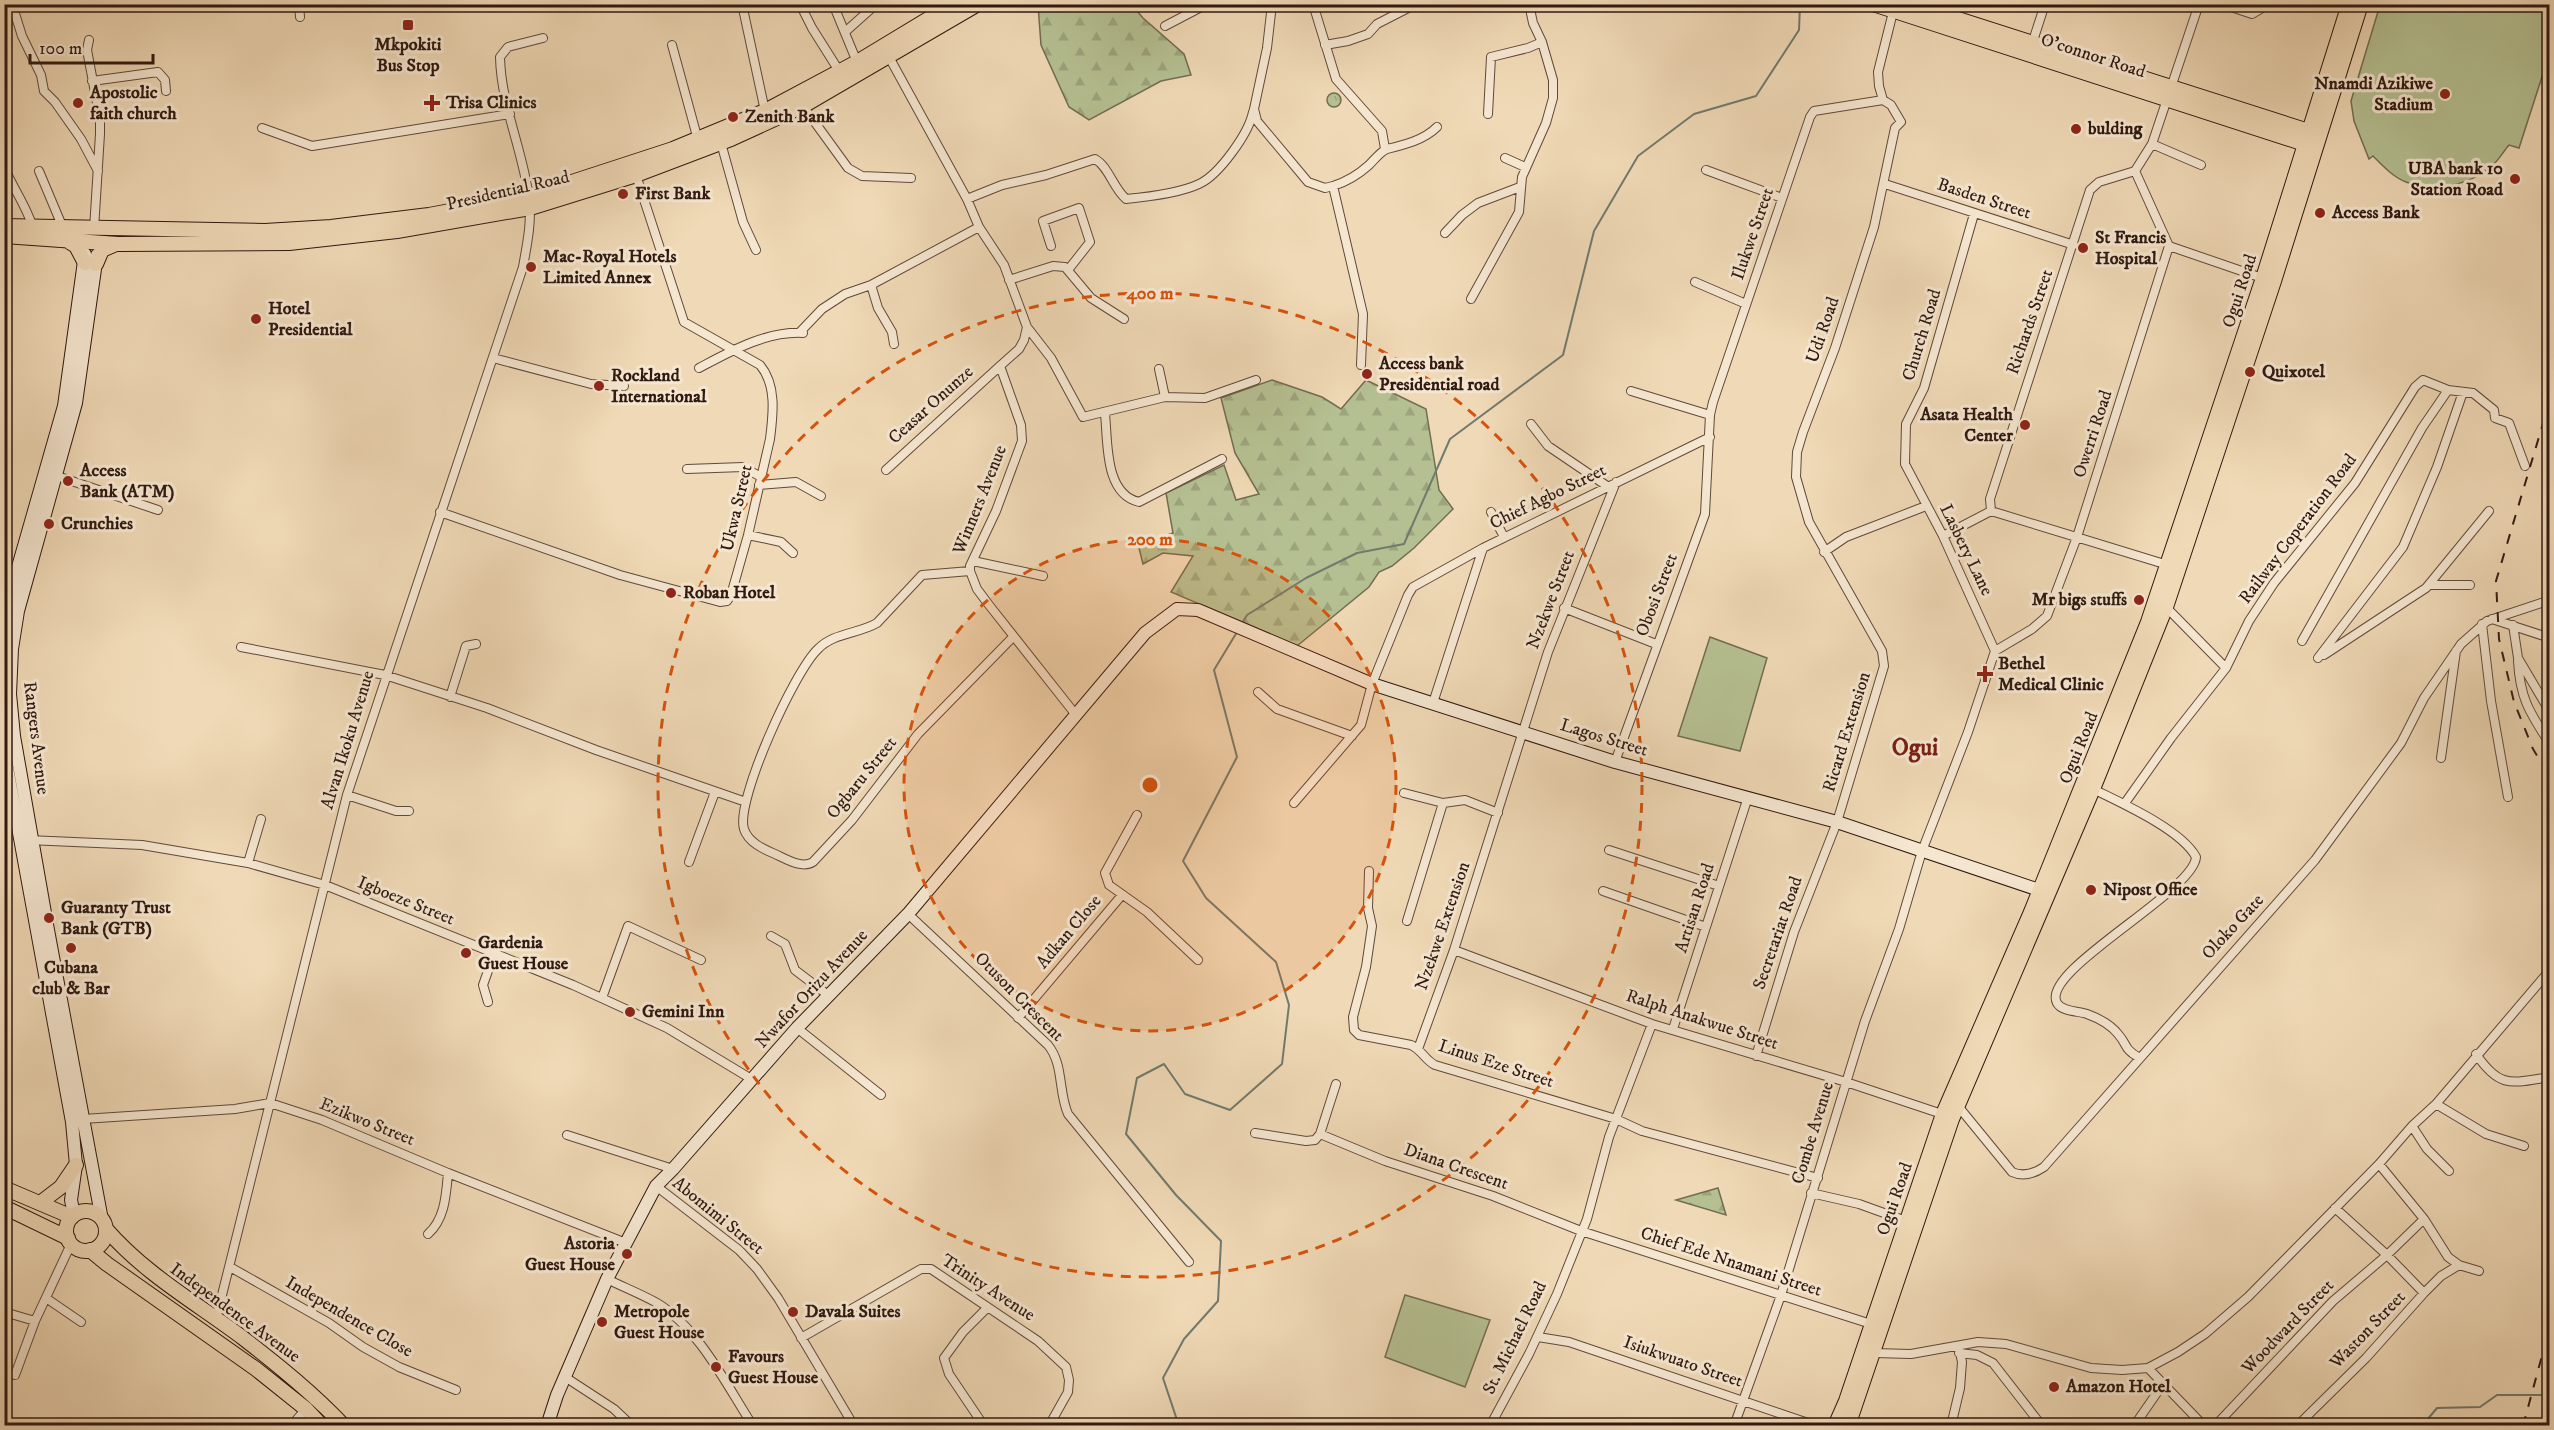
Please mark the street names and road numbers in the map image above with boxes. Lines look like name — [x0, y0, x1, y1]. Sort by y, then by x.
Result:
street label: O'connor Road — [2038, 29, 2148, 83]
street label: Presidential Road — [444, 166, 572, 216]
street label: Basden Street — [1934, 174, 2034, 225]
street label: Ilukwe Street — [1727, 185, 1779, 283]
street label: Ogui Road — [2218, 251, 2262, 331]
street label: Richards Street — [2002, 266, 2058, 377]
street label: Church Road — [1898, 286, 1946, 384]
street label: Udi Road — [1801, 294, 1845, 366]
street label: Ceasar Onunze — [884, 361, 978, 449]
street label: Owerri Road — [2068, 387, 2118, 481]
street label: Winners Avenue — [948, 442, 1012, 559]
street label: Railway Coperation Road — [2234, 450, 2362, 608]
street label: Chief Agbo Street — [1486, 459, 1610, 535]
street label: Ukwa Street — [716, 462, 758, 554]
street label: Lasbery Lane — [1934, 501, 1998, 599]
street label: Nzekwe Street — [1522, 547, 1580, 652]
street label: Obosi Street — [1631, 550, 1683, 640]
street label: Alvan Ikoku Avenue — [316, 668, 380, 812]
street label: Ricard Extension — [1818, 669, 1876, 795]
street label: Rangers Avenue — [18, 680, 54, 796]
street label: Ogui Road — [2055, 709, 2103, 787]
street label: Lagos Street — [1557, 714, 1651, 762]
street label: Ogbaru Street — [822, 732, 902, 824]
street label: Nzekwe Extension — [1411, 858, 1475, 993]
street label: Artisan Road — [1670, 860, 1720, 956]
street label: Igboeze Street — [354, 872, 458, 930]
street label: Secretariat Road — [1748, 874, 1808, 992]
street label: Oloko Gate — [2197, 890, 2269, 964]
street label: Adkan Close — [1032, 891, 1106, 973]
street label: Nwafor Orizu Avenue — [751, 925, 873, 1053]
street label: Otuson Crescent — [970, 948, 1069, 1047]
street label: Ralph Anakwue Street — [1623, 985, 1781, 1055]
street label: Linus Eze Street — [1436, 1035, 1557, 1093]
street label: Combe Avenue — [1787, 1079, 1839, 1187]
street label: Ezikwo Street — [316, 1093, 418, 1151]
street label: Diana Crescent — [1401, 1139, 1511, 1195]
street label: Ogui Road — [1872, 1159, 1918, 1239]
street label: Abomimi Street — [668, 1172, 768, 1260]
street label: Chief Ede Nnamani Street — [1638, 1222, 1825, 1302]
street label: Trinity Avenue — [937, 1250, 1039, 1326]
street label: Independence Avenue — [166, 1258, 304, 1368]
street label: Independence Close — [281, 1272, 417, 1362]
street label: Woodward Street — [2237, 1275, 2339, 1380]
street label: St. Michael Road — [1478, 1278, 1552, 1398]
street label: Waston Street — [2325, 1286, 2411, 1374]
street label: Isiukwuato Street — [1621, 1331, 1746, 1393]

